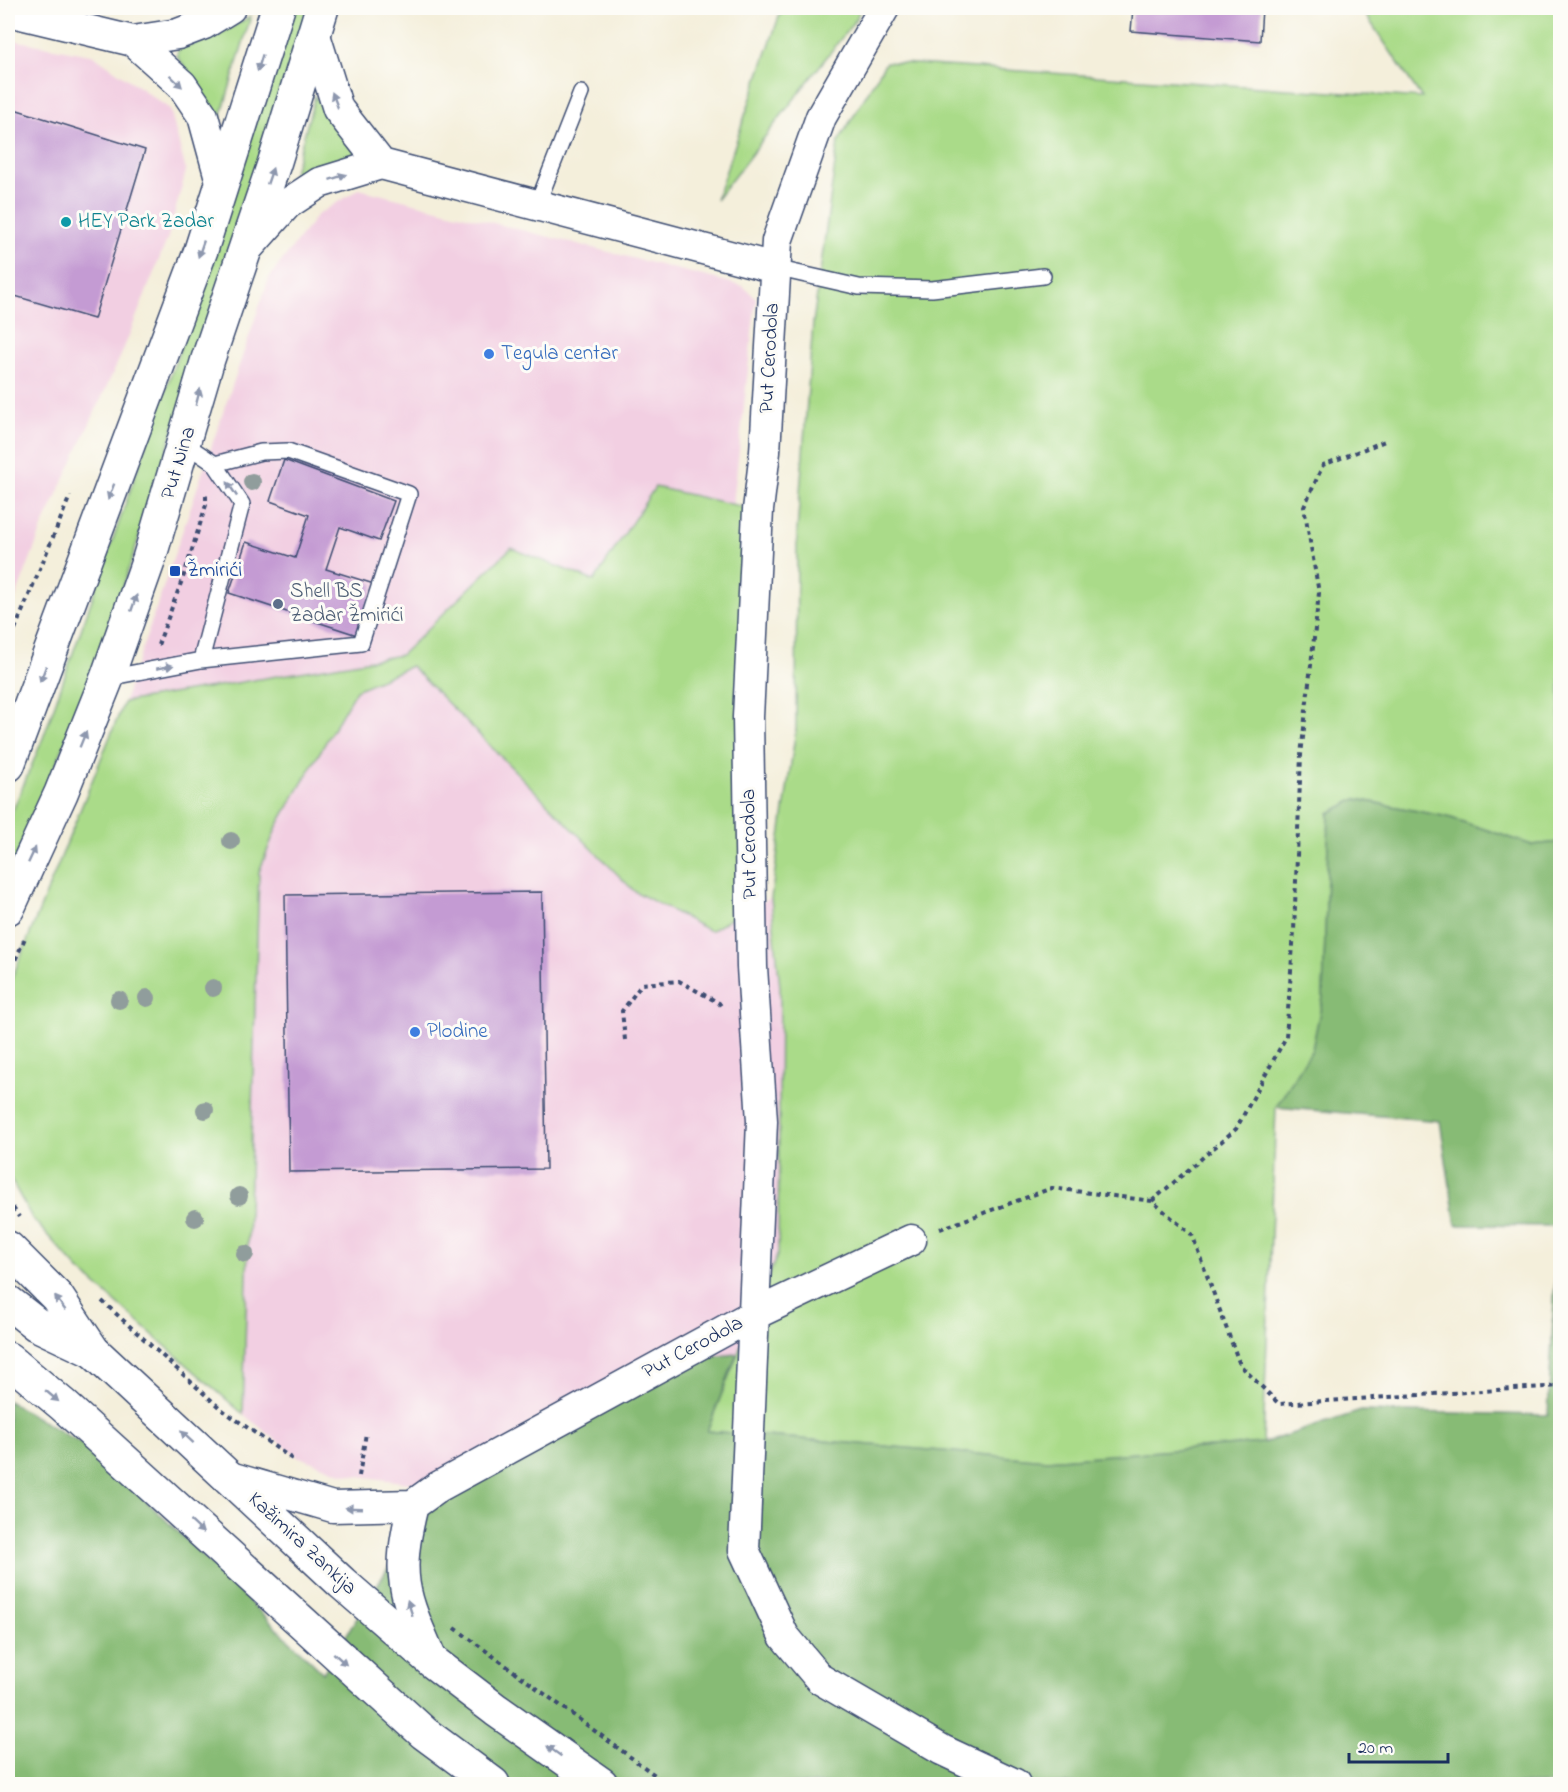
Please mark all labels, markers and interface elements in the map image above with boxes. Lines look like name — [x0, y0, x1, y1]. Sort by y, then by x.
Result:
one-way arrow — [255, 54, 264, 72]
one-way arrow — [169, 73, 183, 87]
one-way arrow — [329, 90, 339, 108]
one-way arrow — [266, 167, 275, 185]
one-way arrow — [329, 172, 347, 182]
place label: HEY Park Zadar — [78, 207, 214, 237]
marker: HEY Park Zadar — [59, 215, 73, 229]
one-way arrow — [196, 240, 206, 258]
street label: Put Cerodola — [752, 302, 788, 414]
place label: Tegula centar — [501, 339, 618, 371]
marker: Tegula centar — [482, 347, 496, 361]
one-way arrow — [194, 387, 203, 405]
street label: Put Nina — [154, 423, 204, 503]
one-way arrow — [227, 481, 238, 497]
one-way arrow — [106, 483, 116, 501]
place label: Žmirići — [187, 556, 242, 586]
marker: Žmirići — [168, 564, 182, 578]
place label: Shell BS Zadar Žmirići — [290, 577, 404, 631]
one-way arrow — [129, 594, 139, 612]
marker: Shell BS Zadar Žmirići — [271, 597, 285, 611]
one-way arrow — [156, 662, 175, 671]
one-way arrow — [38, 665, 47, 683]
one-way arrow — [78, 729, 88, 747]
street label: Put Cerodola — [734, 789, 766, 899]
one-way arrow — [27, 845, 37, 863]
place label: Plodine — [427, 1017, 488, 1047]
marker: Plodine — [408, 1025, 422, 1039]
one-way arrow — [54, 1295, 66, 1311]
street label: Put Cerodola — [637, 1309, 749, 1387]
one-way arrow — [45, 1389, 60, 1402]
one-way arrow — [180, 1431, 194, 1445]
street label: Kažimira Zankija — [241, 1485, 363, 1603]
one-way arrow — [345, 1503, 364, 1512]
one-way arrow — [189, 1520, 204, 1534]
one-way arrow — [405, 1599, 414, 1617]
one-way arrow — [332, 1652, 347, 1665]
scale bar — [1349, 1726, 1448, 1764]
text: 20 m — [1358, 1736, 1393, 1762]
one-way arrow — [546, 1745, 562, 1757]

